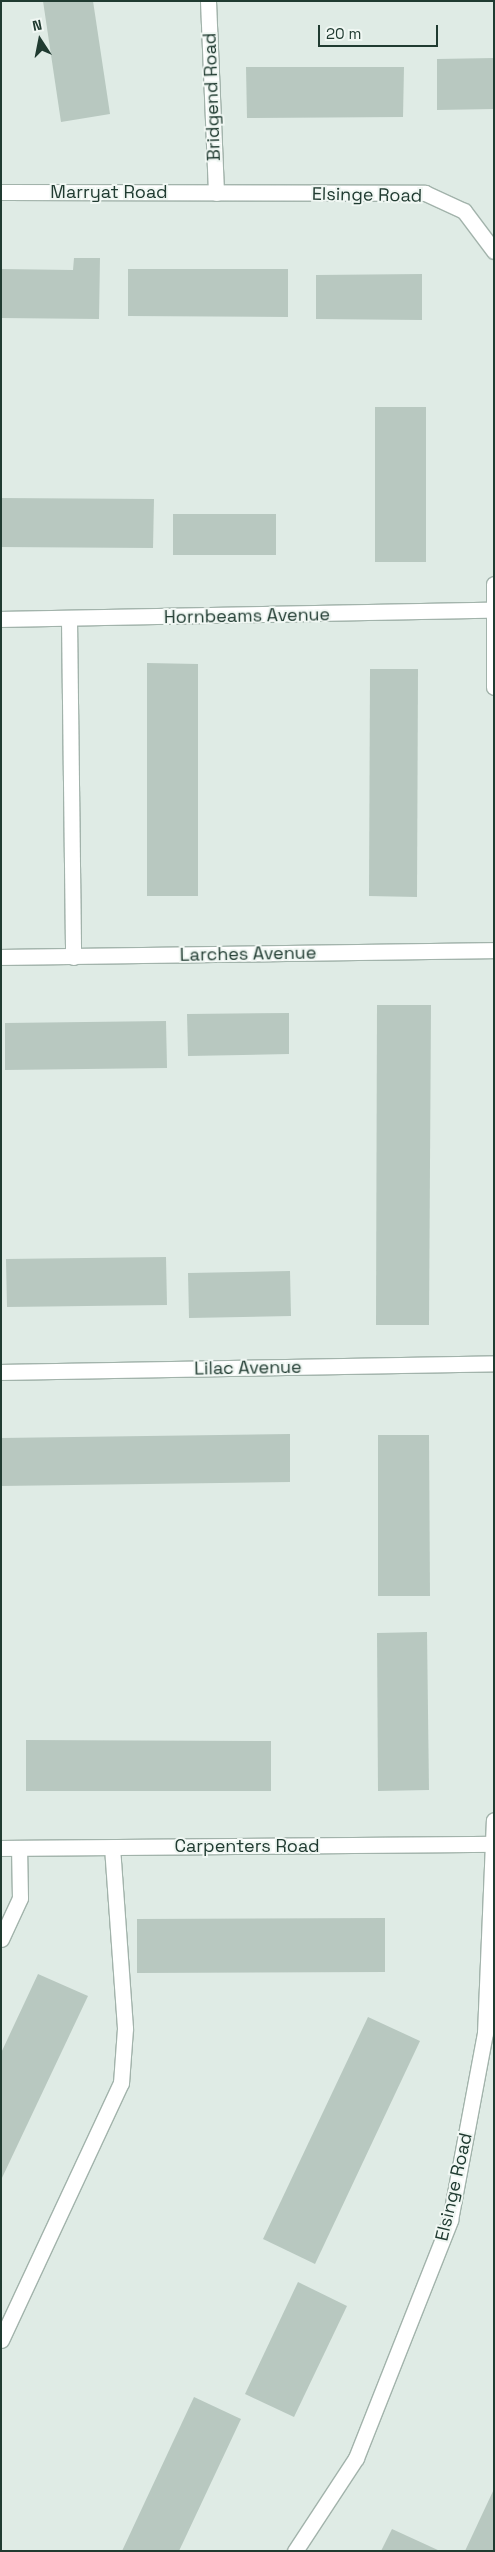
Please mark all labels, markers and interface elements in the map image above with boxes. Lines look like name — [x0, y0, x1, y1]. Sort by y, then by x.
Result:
north arrow — [15, 15, 65, 65]
scale bar — [320, 15, 440, 47]
text: N — [31, 16, 43, 35]
text: 20 m — [326, 24, 361, 43]
street label: Bridgend Road — [199, 32, 225, 162]
street label: Marryat Road — [50, 181, 168, 203]
street label: Elsinge Road — [312, 183, 422, 207]
street label: Hornbeams Avenue — [164, 604, 330, 628]
street label: Larches Avenue — [179, 942, 317, 966]
street label: Lilac Avenue — [194, 1356, 302, 1380]
street label: Carpenters Road — [174, 1835, 320, 1857]
street label: Elsinge Road — [431, 2131, 477, 2243]

